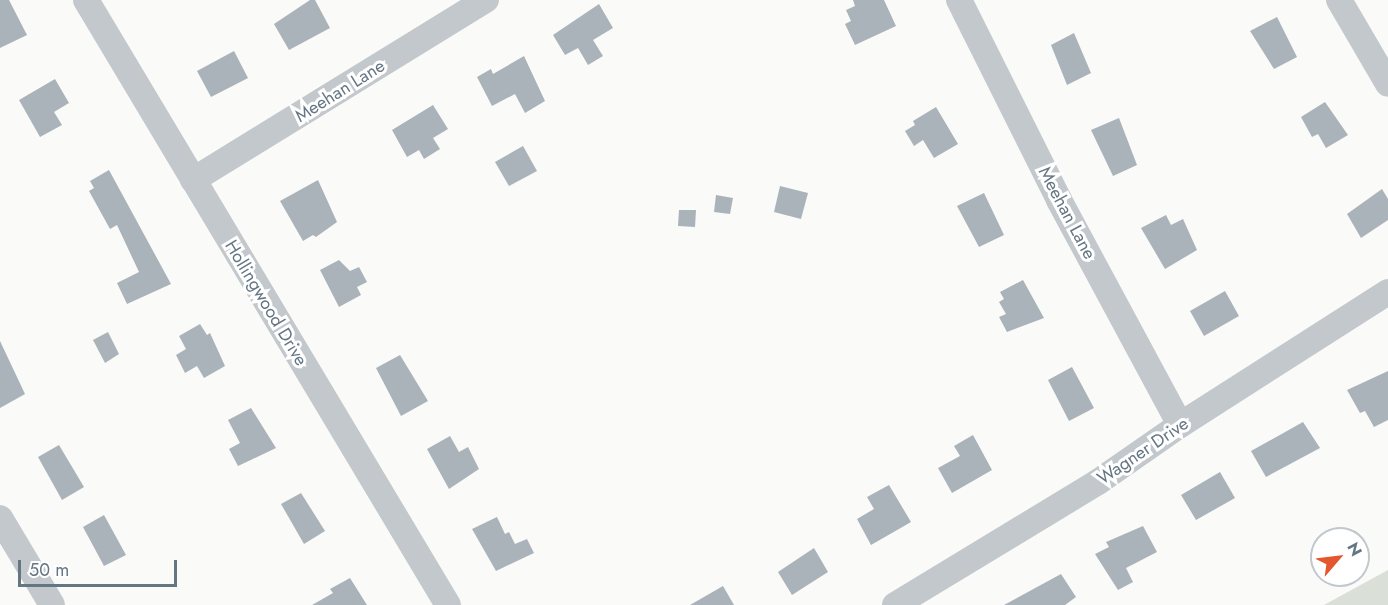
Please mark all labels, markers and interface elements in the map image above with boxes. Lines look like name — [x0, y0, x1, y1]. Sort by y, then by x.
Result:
street label: Meehan Lane — [291, 55, 389, 127]
street label: Meehan Lane — [1034, 163, 1100, 263]
street label: Hollingwood Drive — [220, 236, 312, 370]
street label: Wagner Drive — [1093, 413, 1193, 489]
north arrow — [1310, 527, 1370, 587]
text: N — [1341, 538, 1368, 560]
scale bar — [21, 548, 180, 586]
text: 50 m — [29, 557, 69, 583]

